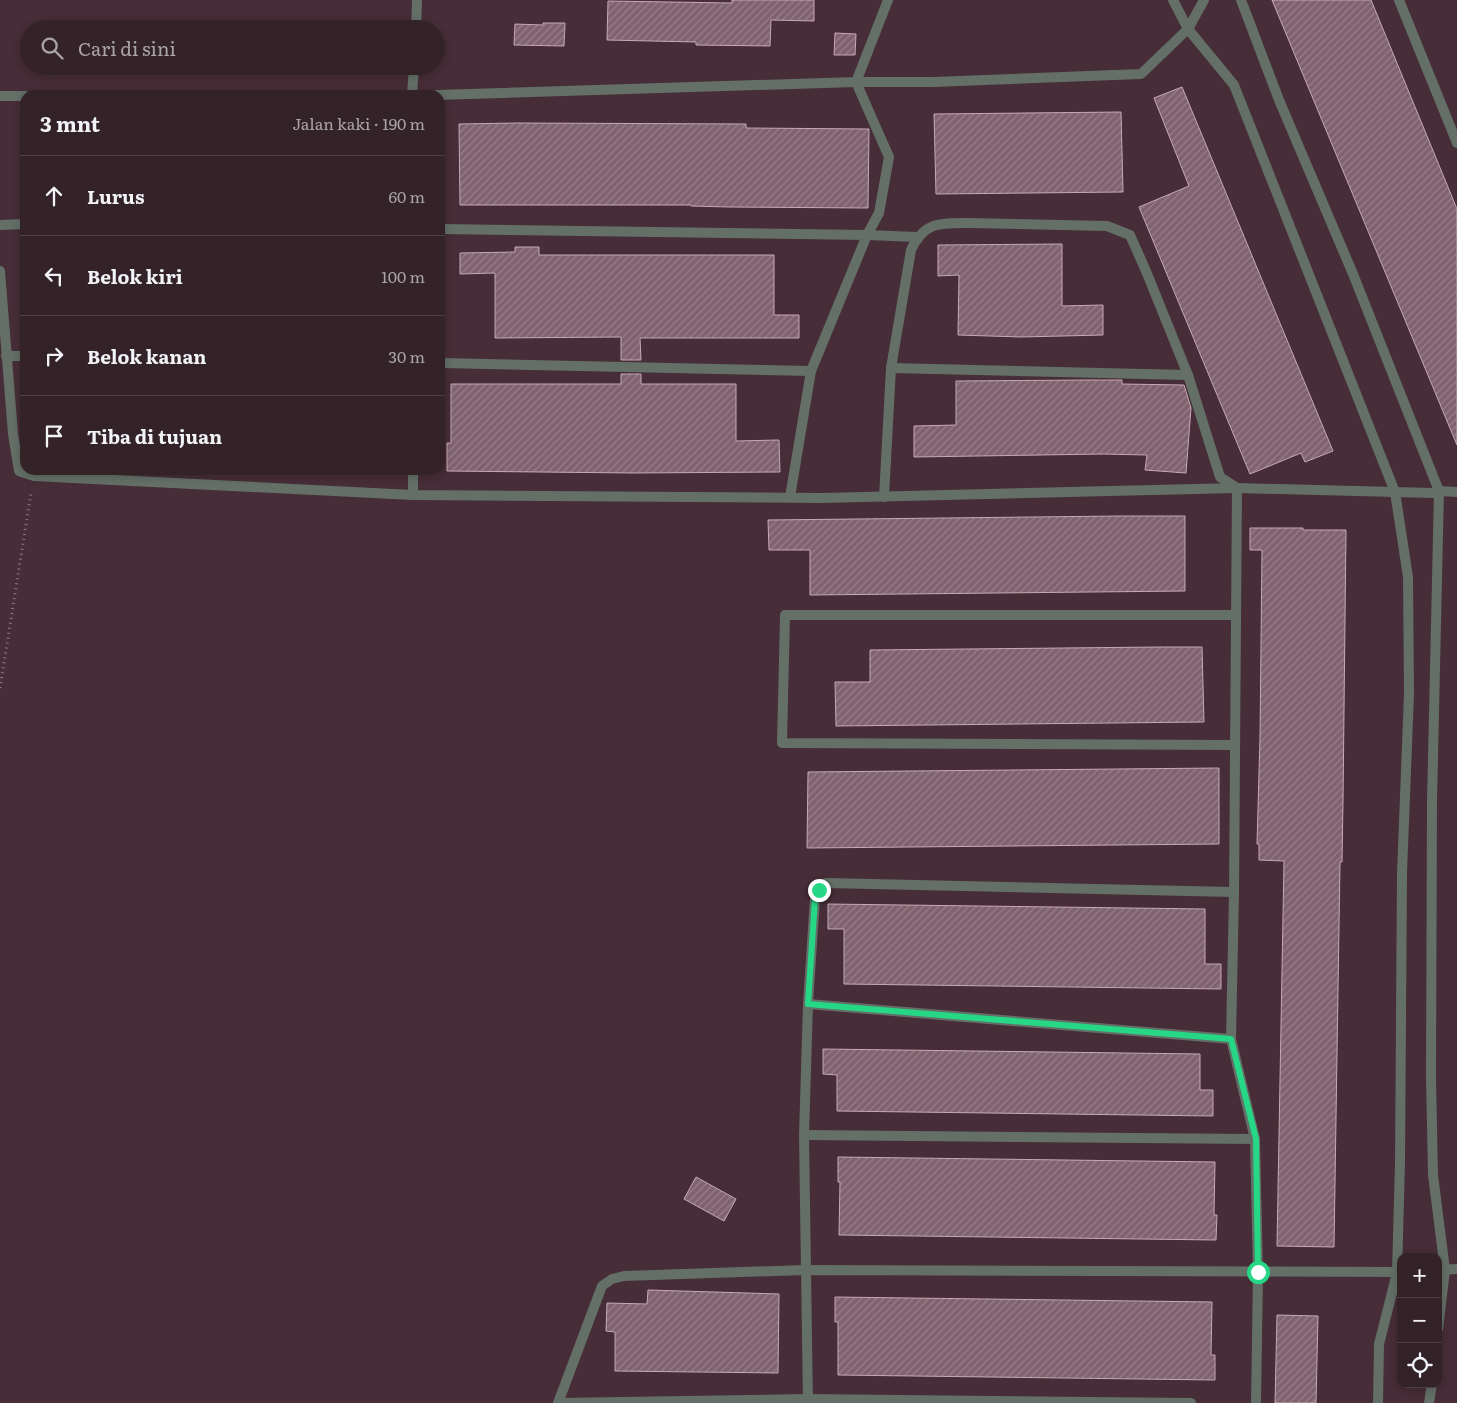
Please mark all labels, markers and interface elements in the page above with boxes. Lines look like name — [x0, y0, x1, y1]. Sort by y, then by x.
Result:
search box — [20, 20, 445, 75]
icon: search — [38, 34, 66, 62]
text: Cari di sini — [78, 34, 176, 62]
text: 3 mnt — [40, 107, 100, 138]
text: Jalan kaki · 190 m — [292, 111, 425, 135]
icon: ahead — [40, 182, 68, 210]
text: Lurus — [87, 182, 144, 210]
text: 60 m — [388, 184, 425, 208]
icon: left — [40, 262, 68, 290]
text: Belok kiri — [87, 262, 183, 290]
text: 100 m — [381, 264, 425, 288]
icon: right — [40, 342, 68, 370]
text: Belok kanan — [87, 342, 206, 370]
text: 30 m — [388, 344, 425, 368]
icon: arrive — [40, 422, 68, 450]
text: Tiba di tujuan — [87, 422, 222, 450]
route end — [808, 879, 831, 902]
map controls — [1397, 1253, 1442, 1388]
button: + — [1397, 1253, 1442, 1298]
route start — [1247, 1261, 1270, 1284]
button: − — [1397, 1298, 1442, 1343]
button: locate — [1397, 1343, 1442, 1388]

